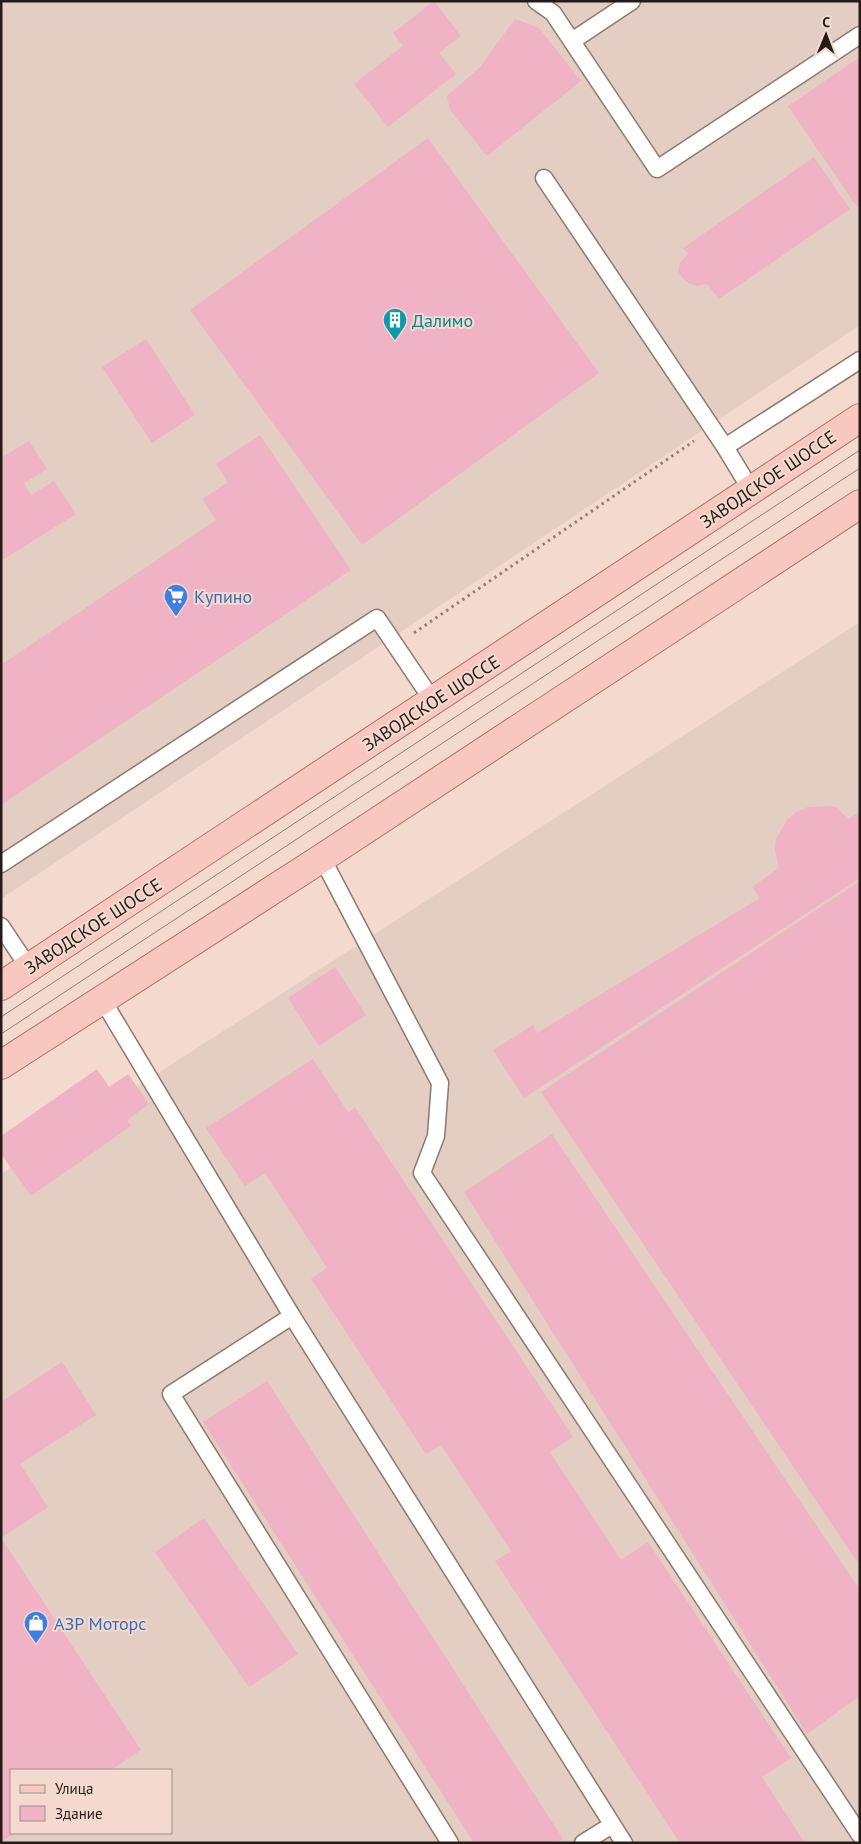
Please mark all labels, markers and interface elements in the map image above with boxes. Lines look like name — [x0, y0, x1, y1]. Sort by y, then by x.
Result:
north arrow — [801, 10, 851, 60]
text: С — [822, 13, 830, 31]
building icon: Далимо — [382, 307, 408, 341]
place label: Далимо — [412, 309, 473, 332]
street label: ЗАВОДСКОЕ ШОССЕ — [695, 425, 841, 533]
supermarket icon: Купино — [163, 583, 189, 617]
place label: Купино — [194, 585, 252, 608]
street label: ЗАВОДСКОЕ ШОССЕ — [358, 650, 504, 756]
street label: ЗАВОДСКОЕ ШОССЕ — [20, 873, 166, 979]
shop icon: АЗР Моторс — [23, 1610, 49, 1644]
place label: АЗР Моторс — [54, 1612, 146, 1635]
legend — [10, 1769, 172, 1834]
text: Улица — [55, 1779, 93, 1798]
text: Здание — [55, 1804, 103, 1823]

